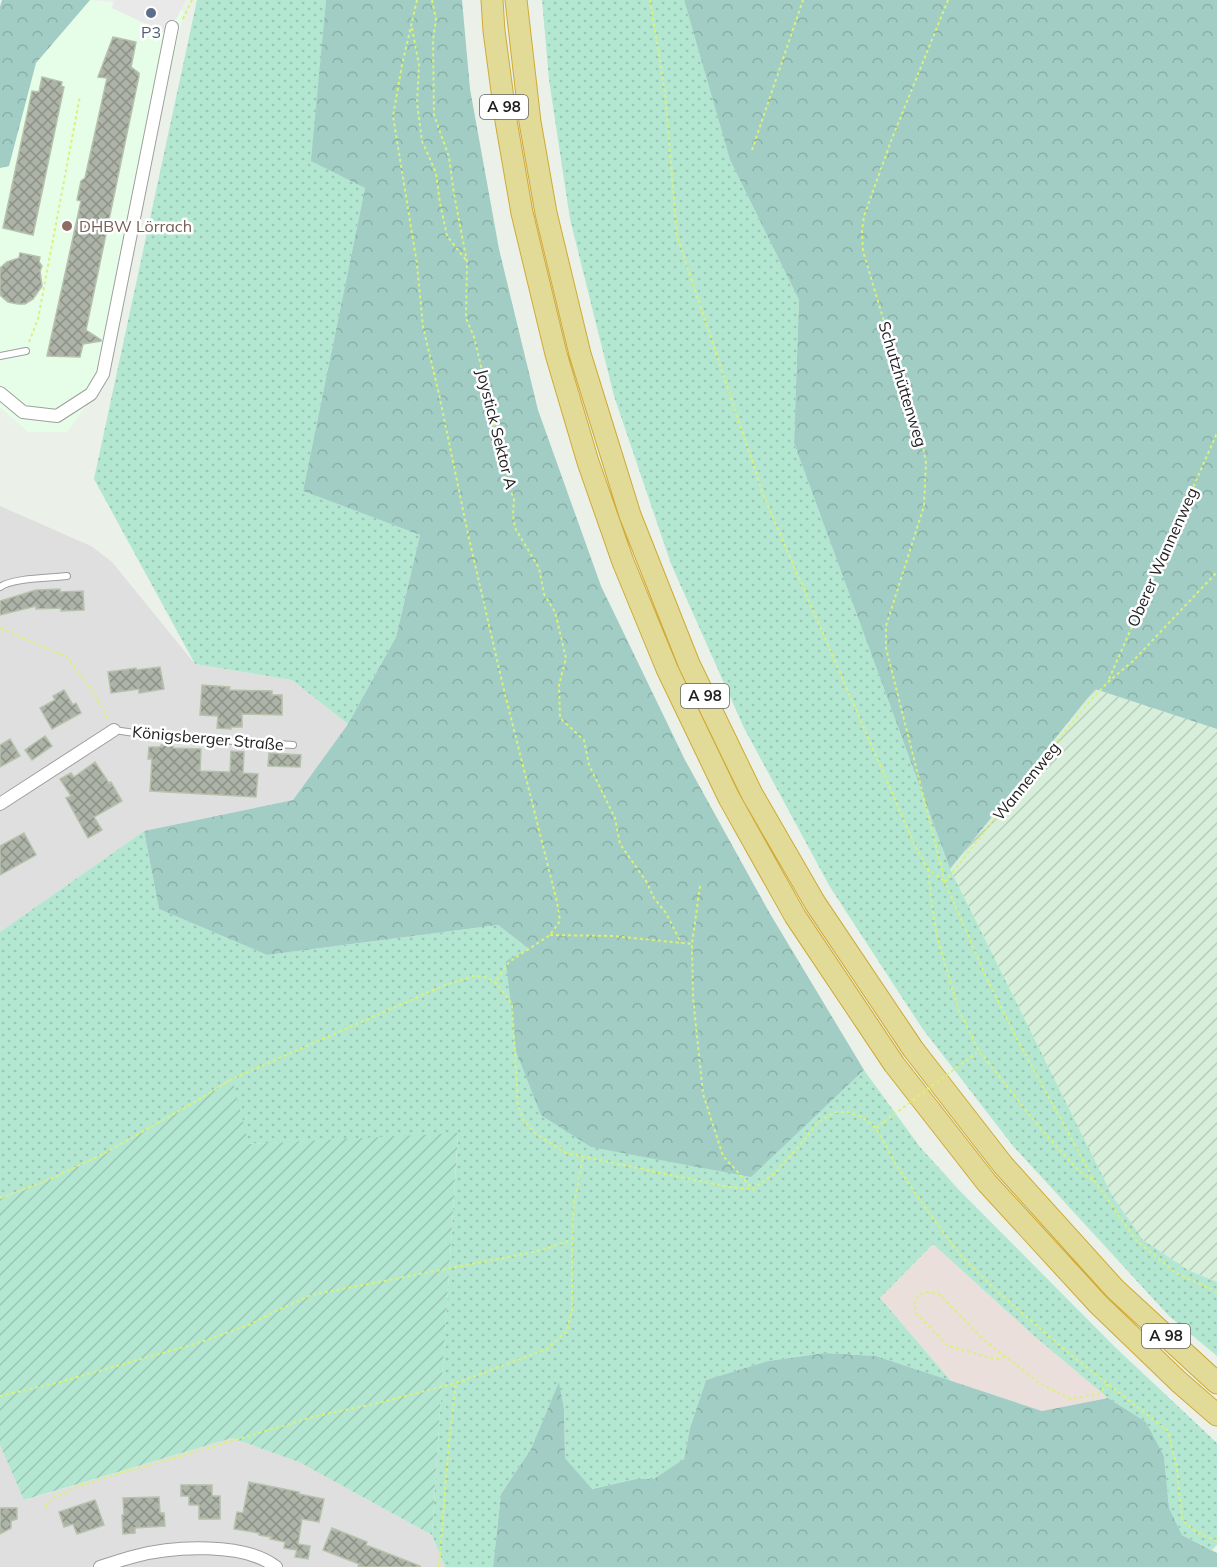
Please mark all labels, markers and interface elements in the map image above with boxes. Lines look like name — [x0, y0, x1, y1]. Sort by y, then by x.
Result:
marker: P3 — [144, 6, 158, 20]
place label: P3 — [141, 22, 161, 42]
road number: A 98 — [480, 95, 528, 119]
place label: DHBW Lörrach — [79, 216, 192, 236]
marker: DHBW Lörrach — [60, 219, 74, 233]
street label: Schutzhüttenweg — [874, 319, 932, 449]
street label: Joystick Sektor A — [472, 367, 522, 491]
street label: Oberer Wannenweg — [1122, 484, 1202, 630]
road number: A 98 — [681, 684, 729, 708]
street label: Königsberger Straße — [131, 721, 285, 755]
street label: Wannenweg — [988, 738, 1064, 824]
road number: A 98 — [1142, 1324, 1190, 1348]

